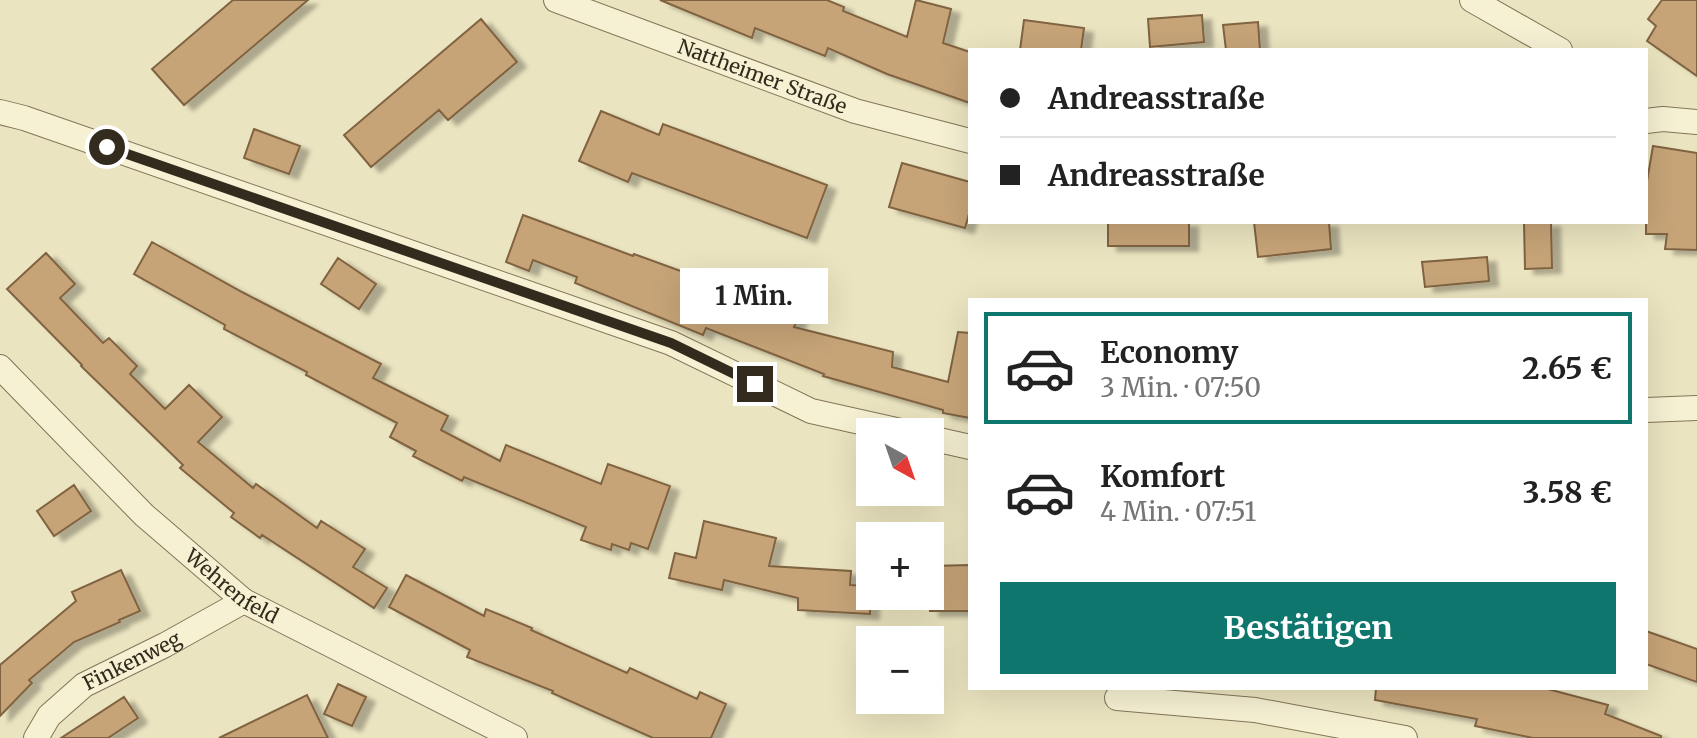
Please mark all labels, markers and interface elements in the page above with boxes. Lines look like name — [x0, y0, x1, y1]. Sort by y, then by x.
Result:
street label: Nattheimer Straße — [674, 33, 850, 119]
text: Andreasstraße — [1048, 79, 1265, 117]
route start — [89, 129, 125, 165]
text: Andreasstraße — [1048, 156, 1265, 194]
callout: 1 Min. — [681, 268, 829, 324]
text: 1 Min. — [715, 279, 793, 312]
icon: car — [1004, 332, 1076, 404]
text: Economy — [1100, 333, 1238, 371]
text: 2.65 € — [1522, 349, 1612, 387]
route end — [737, 366, 773, 402]
text: 3 Min. · 07:50 — [1100, 371, 1261, 404]
north arrow — [856, 418, 944, 506]
map controls — [856, 418, 944, 714]
icon: car — [1004, 456, 1076, 528]
text: Komfort — [1100, 457, 1225, 495]
text: 3.58 € — [1522, 473, 1612, 511]
text: 4 Min. · 07:51 — [1100, 495, 1256, 528]
button: + — [856, 522, 944, 610]
street label: Wehrenfeld — [180, 542, 283, 628]
button: Bestätigen — [1000, 582, 1616, 674]
street label: Finkenweg — [79, 626, 185, 696]
button: − — [856, 626, 944, 714]

